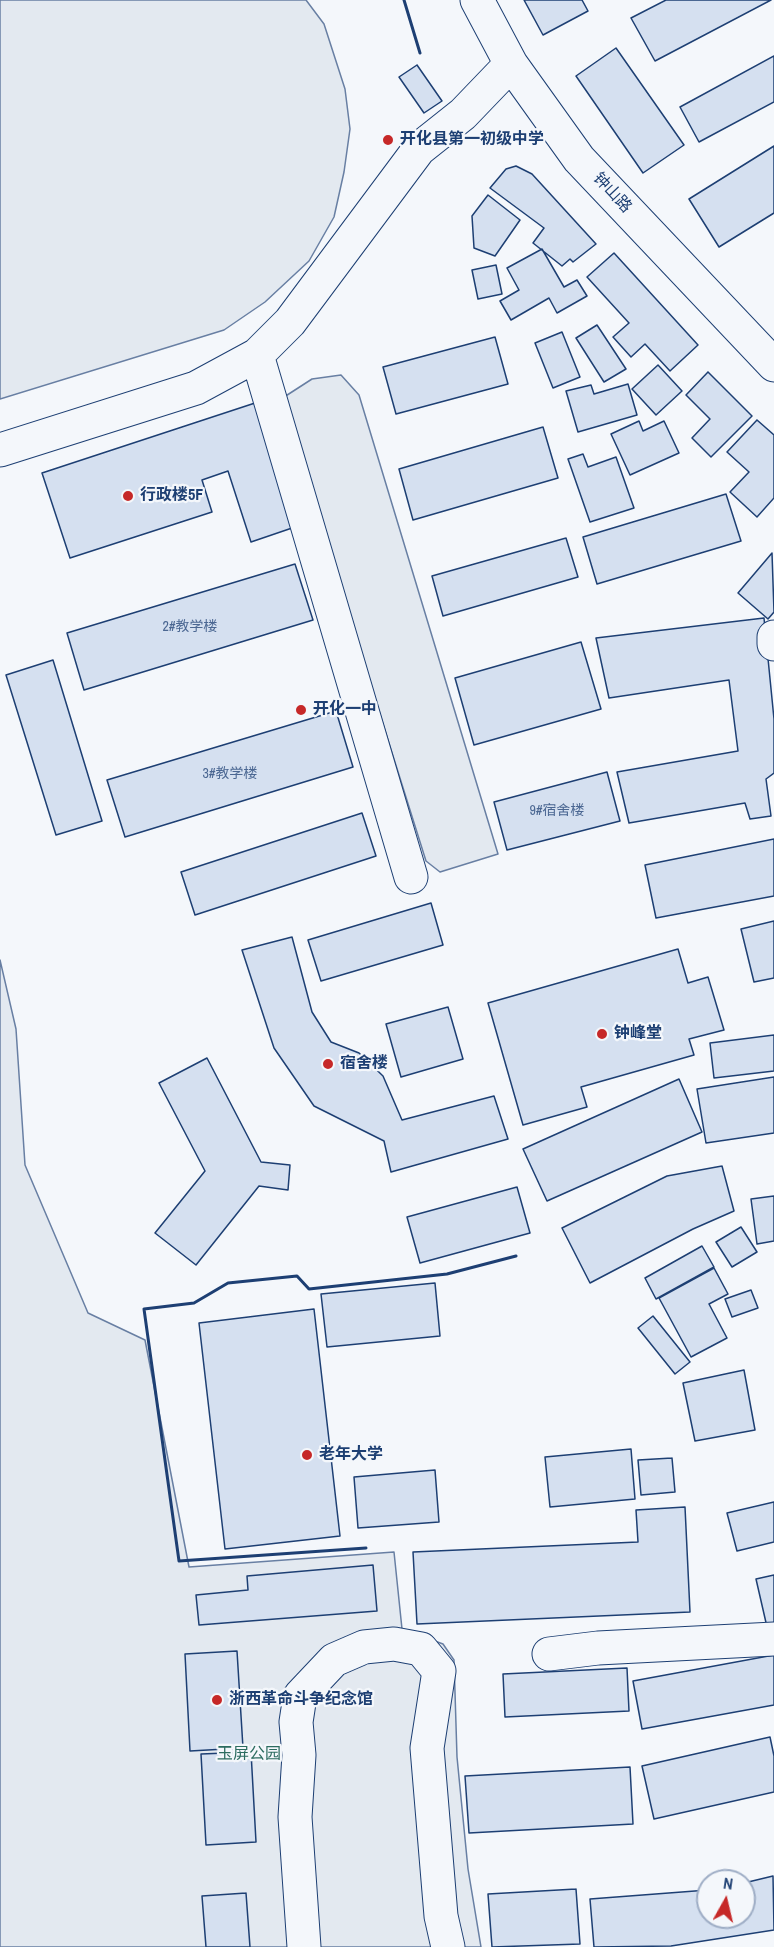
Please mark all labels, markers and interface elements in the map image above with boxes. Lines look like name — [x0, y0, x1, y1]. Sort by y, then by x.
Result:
place label: 开化县第一初级中学 — [400, 130, 544, 150]
marker: 开化县第一初级中学 — [381, 133, 395, 147]
street label: 钟山路 — [589, 169, 635, 217]
place label: 行政楼5F — [140, 486, 203, 506]
marker: 行政楼5F — [121, 489, 135, 503]
house number: 2#教学楼 — [163, 619, 217, 635]
place label: 开化一中 — [313, 700, 377, 720]
marker: 开化一中 — [294, 703, 308, 717]
house number: 3#教学楼 — [203, 766, 257, 782]
house number: 9#宿舍楼 — [530, 803, 584, 819]
place label: 钟峰堂 — [614, 1024, 662, 1044]
marker: 钟峰堂 — [595, 1027, 609, 1041]
place label: 宿舍楼 — [340, 1054, 388, 1074]
marker: 宿舍楼 — [321, 1057, 335, 1071]
place label: 老年大学 — [319, 1445, 383, 1465]
marker: 老年大学 — [300, 1448, 314, 1462]
place label: 浙西革命斗争纪念馆 — [229, 1690, 373, 1710]
marker: 浙西革命斗争纪念馆 — [210, 1693, 224, 1707]
park label: 玉屏公园 — [217, 1745, 281, 1765]
north arrow — [696, 1869, 756, 1929]
text: N — [722, 1872, 734, 1895]

